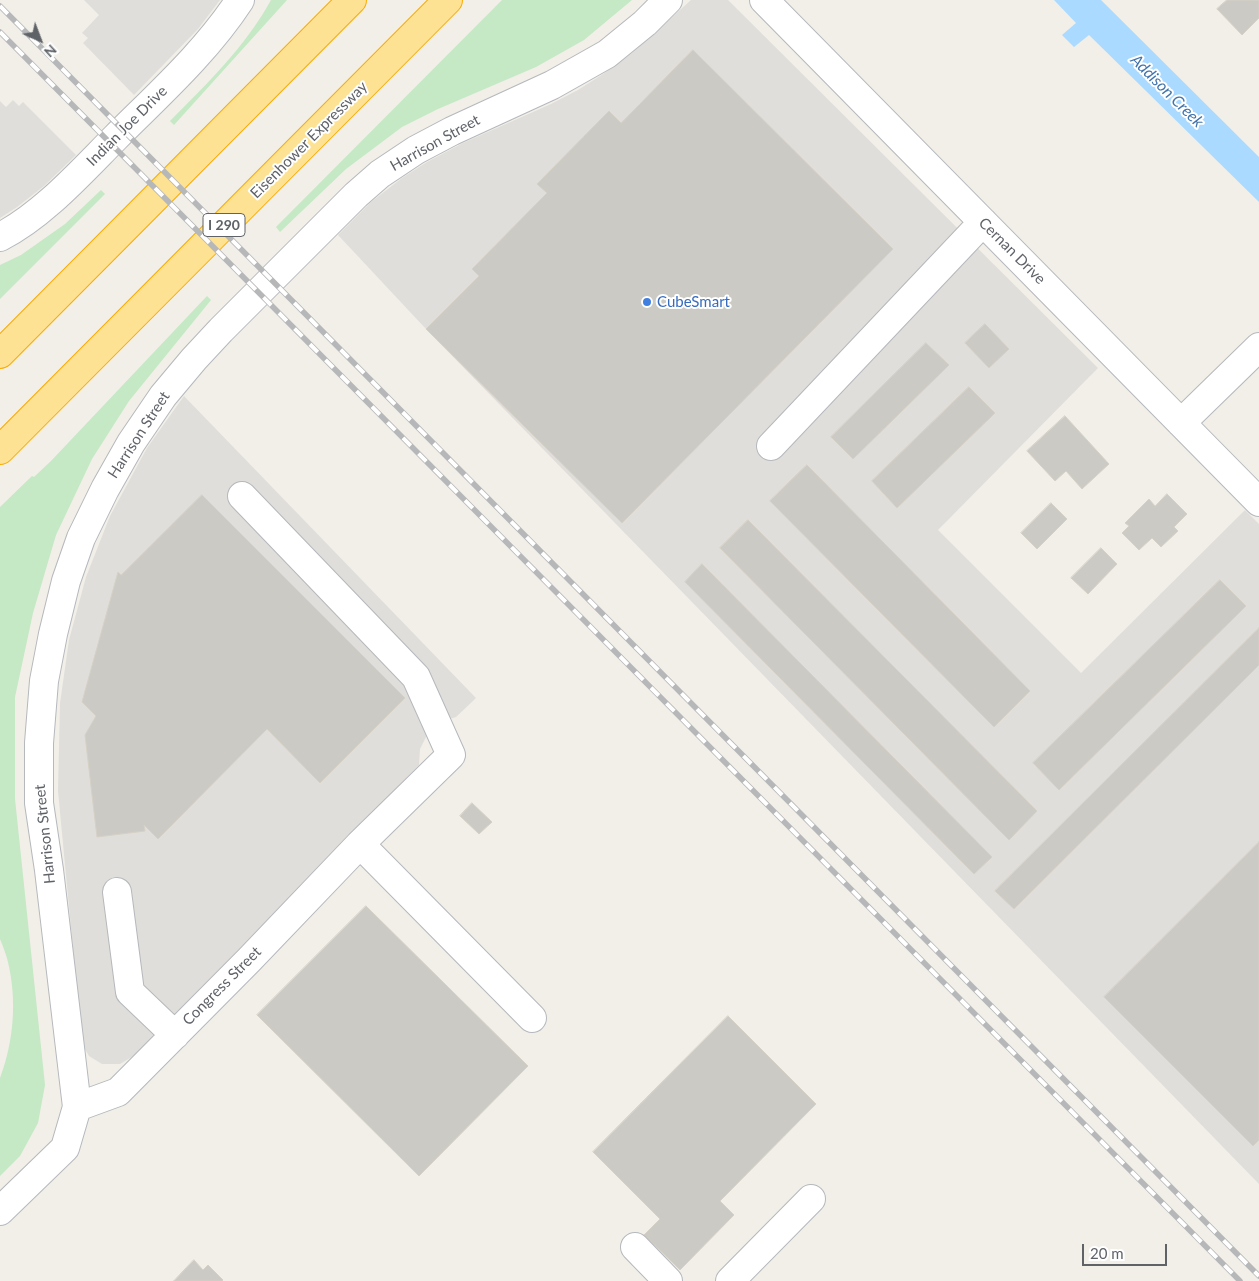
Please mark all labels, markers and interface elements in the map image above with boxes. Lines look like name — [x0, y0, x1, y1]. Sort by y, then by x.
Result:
north arrow — [15, 15, 65, 65]
text: N — [41, 41, 60, 61]
water label: Addison Creek — [1126, 50, 1208, 132]
street label: Eisenhower Expressway — [247, 78, 371, 202]
street label: Indian Joe Drive — [83, 82, 171, 170]
street label: Harrison Street — [387, 111, 483, 175]
road number: I 290 — [203, 214, 245, 236]
street label: Cernan Drive — [975, 214, 1049, 288]
place label: CubeSmart — [657, 293, 730, 311]
marker: CubeSmart — [641, 296, 653, 308]
street label: Harrison Street — [104, 388, 174, 482]
street label: Harrison Street — [31, 783, 59, 885]
street label: Congress Street — [179, 943, 265, 1029]
scale bar — [1084, 1234, 1169, 1266]
text: 20 m — [1090, 1244, 1124, 1262]

